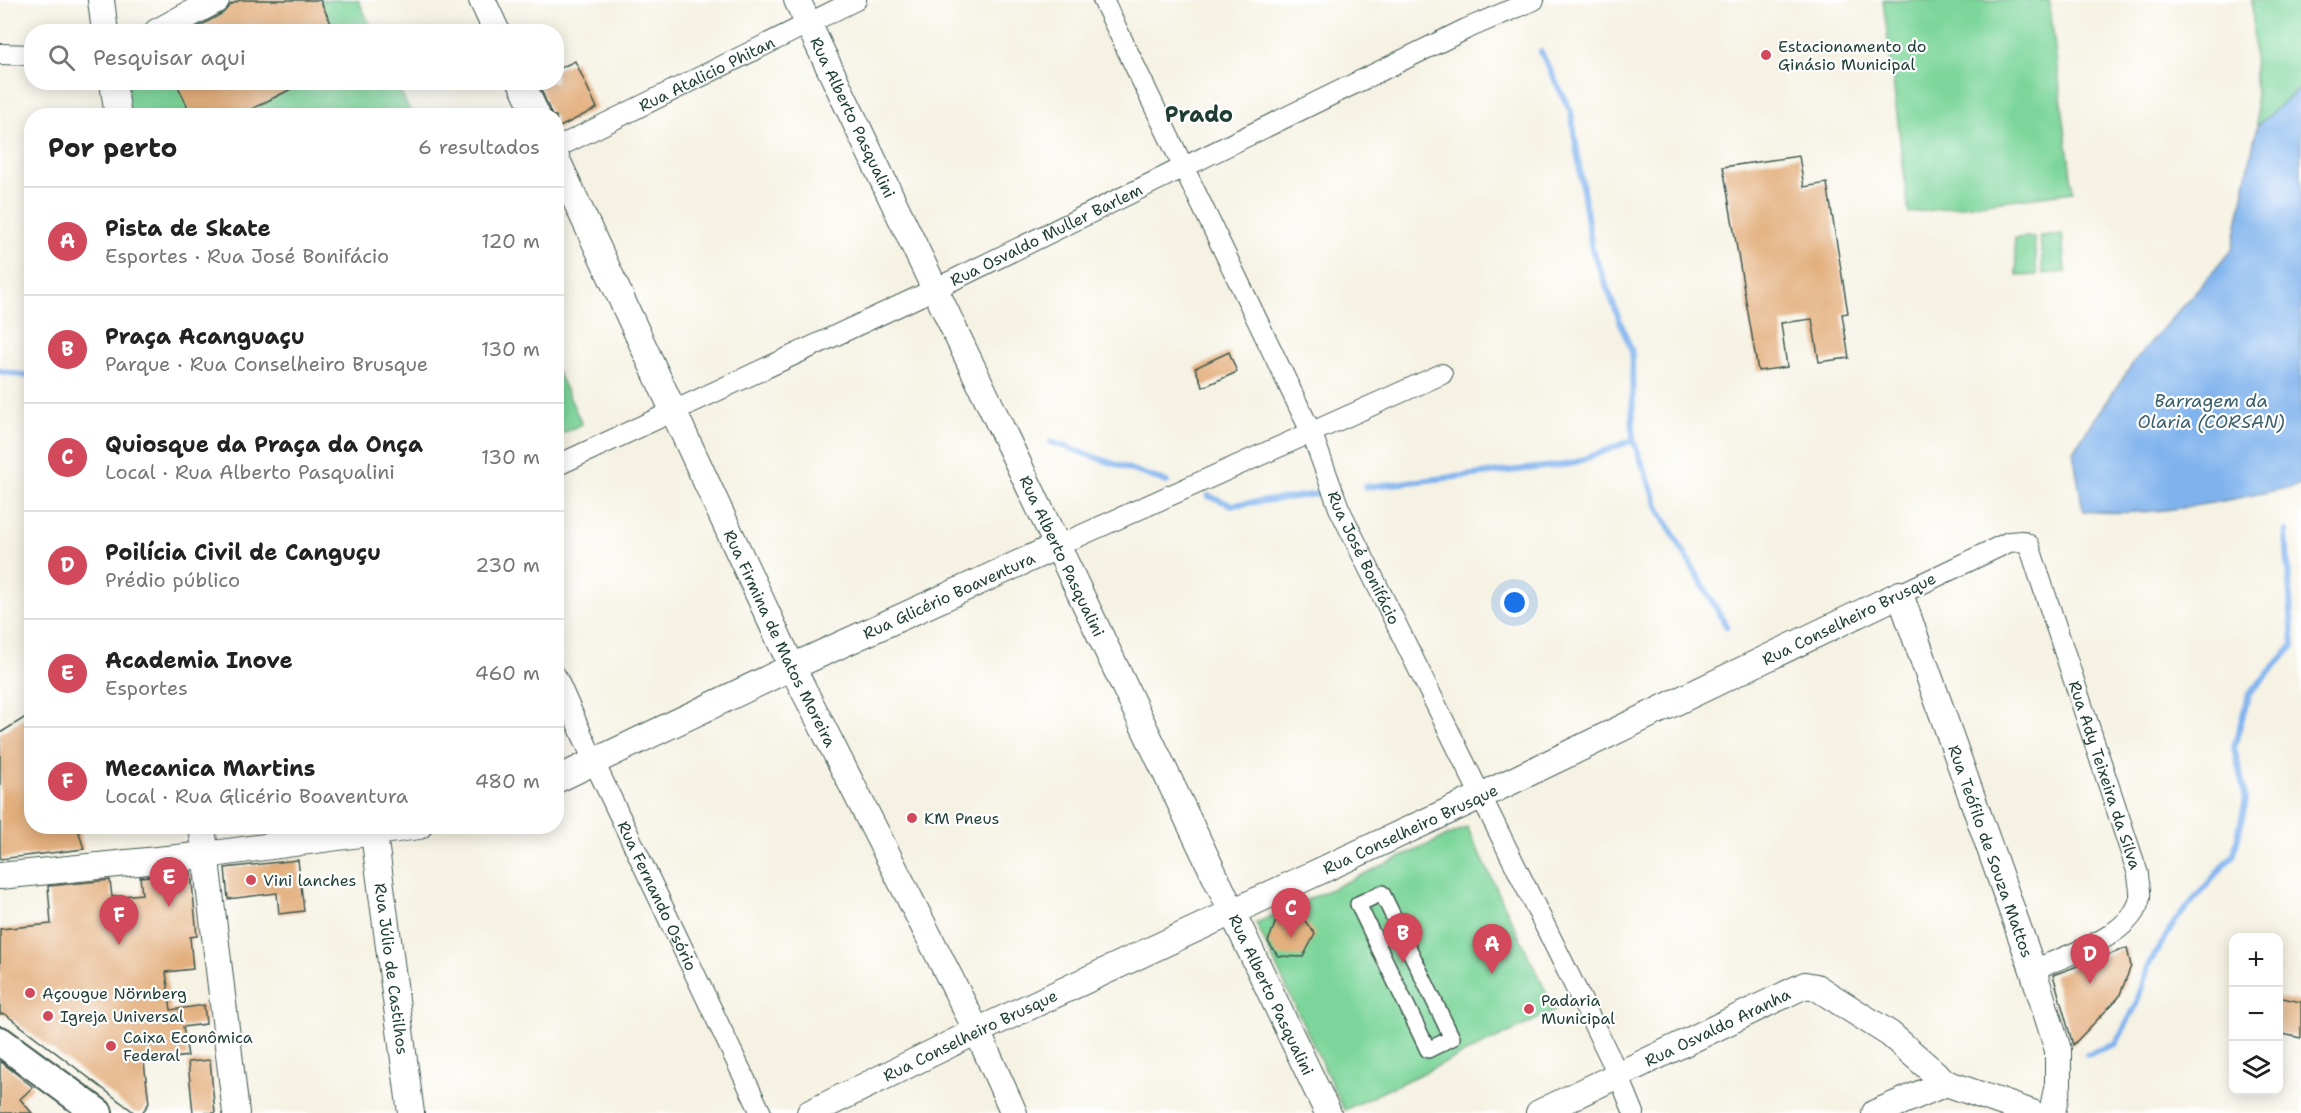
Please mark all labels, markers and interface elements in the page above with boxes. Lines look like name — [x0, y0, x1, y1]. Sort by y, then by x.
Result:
search box — [24, 24, 564, 90]
street label: Rua Atalicio Phitan — [635, 31, 778, 116]
street label: Rua Alberto Pasqualini — [806, 33, 900, 201]
place label: Estacionamento do Ginásio Municipal — [1778, 36, 1927, 75]
icon: search — [45, 41, 78, 74]
text: Pesquisar aqui — [93, 43, 246, 72]
marker: Estacionamento do Ginásio Municipal — [1759, 48, 1773, 62]
district label: Prado — [1165, 100, 1233, 129]
text: Por perto — [48, 130, 177, 165]
text: 6 resultados — [418, 134, 540, 160]
street label: Rua Osvaldo Muller Barlem — [947, 179, 1146, 290]
text: Pista de Skate — [105, 214, 271, 243]
text: A — [60, 228, 75, 254]
text: 120 m — [481, 228, 540, 254]
text: Esportes · Rua José Bonifácio — [105, 243, 389, 269]
text: Praça Acanguaçu — [105, 322, 305, 351]
text: B — [61, 336, 74, 362]
text: 130 m — [481, 336, 540, 362]
text: Parque · Rua Conselheiro Brusque — [105, 351, 428, 377]
water label: Barragem da Olaria (CORSAN) — [2137, 389, 2285, 434]
text: Quiosque da Praça da Onça — [105, 430, 423, 459]
text: C — [61, 444, 74, 470]
text: 130 m — [481, 444, 540, 470]
text: Local · Rua Alberto Pasqualini — [105, 459, 395, 485]
street label: Rua Alberto Pasqualini — [1015, 472, 1110, 640]
street label: Rua José Bonifácio — [1323, 488, 1405, 628]
street label: Rua Firmina de Matos Moreira — [719, 526, 841, 750]
text: Poilícia Civil de Canguçu — [105, 538, 381, 567]
street label: Rua Glicério Boaventura — [859, 547, 1038, 644]
text: D — [60, 552, 75, 578]
text: 230 m — [475, 552, 540, 578]
text: Prédio público — [105, 567, 240, 593]
street label: Rua Conselheiro Brusque — [1759, 568, 1939, 670]
your location — [1500, 588, 1529, 617]
text: Academia Inove — [105, 646, 293, 675]
text: E — [61, 660, 74, 686]
text: 460 m — [475, 660, 540, 686]
text: Esportes — [105, 675, 188, 701]
street label: Rua Ady Teixeira da Silva — [2064, 678, 2146, 872]
street label: Rua Teófilo de Souza Mattos — [1944, 742, 2038, 960]
text: Mecanica Martins — [105, 754, 315, 783]
text: F — [62, 768, 73, 794]
text: 480 m — [475, 768, 540, 794]
street label: Rua Conselheiro Brusque — [1319, 779, 1501, 879]
text: Local · Rua Glicério Boaventura — [105, 783, 408, 809]
place label: KM Pneus — [924, 808, 1000, 829]
marker: KM Pneus — [905, 811, 919, 825]
street label: Rua Fernando Osório — [613, 817, 702, 974]
pin: E — [150, 858, 188, 907]
place label: Vini lanches — [263, 870, 357, 891]
marker: Vini lanches — [244, 873, 258, 887]
street label: Rua Júlio de Castilhos — [370, 882, 414, 1056]
pin: C — [1272, 888, 1310, 938]
pin: F — [100, 896, 138, 945]
street label: Rua Alberto Pasqualini — [1224, 911, 1319, 1079]
pin: B — [1384, 914, 1422, 963]
pin: A — [1472, 924, 1512, 974]
map controls — [2229, 933, 2283, 1095]
button: + — [2229, 933, 2283, 987]
pin: D — [2070, 934, 2110, 984]
place label: Açougue Nörnberg — [42, 983, 187, 1004]
street label: Rua Osvaldo Aranha — [1641, 983, 1794, 1071]
street label: Rua Conselheiro Brusque — [879, 985, 1061, 1086]
marker: Açougue Nörnberg — [23, 986, 37, 1000]
button: − — [2229, 987, 2283, 1041]
place label: Padaria Municipal — [1541, 990, 1615, 1029]
marker: Padaria Municipal — [1522, 1002, 1536, 1016]
place label: Igreja Universal — [60, 1006, 184, 1027]
marker: Igreja Universal — [41, 1009, 55, 1023]
place label: Caixa Econômica Federal — [123, 1027, 253, 1066]
marker: Caixa Econômica Federal — [104, 1039, 118, 1053]
button: layers — [2229, 1041, 2283, 1095]

